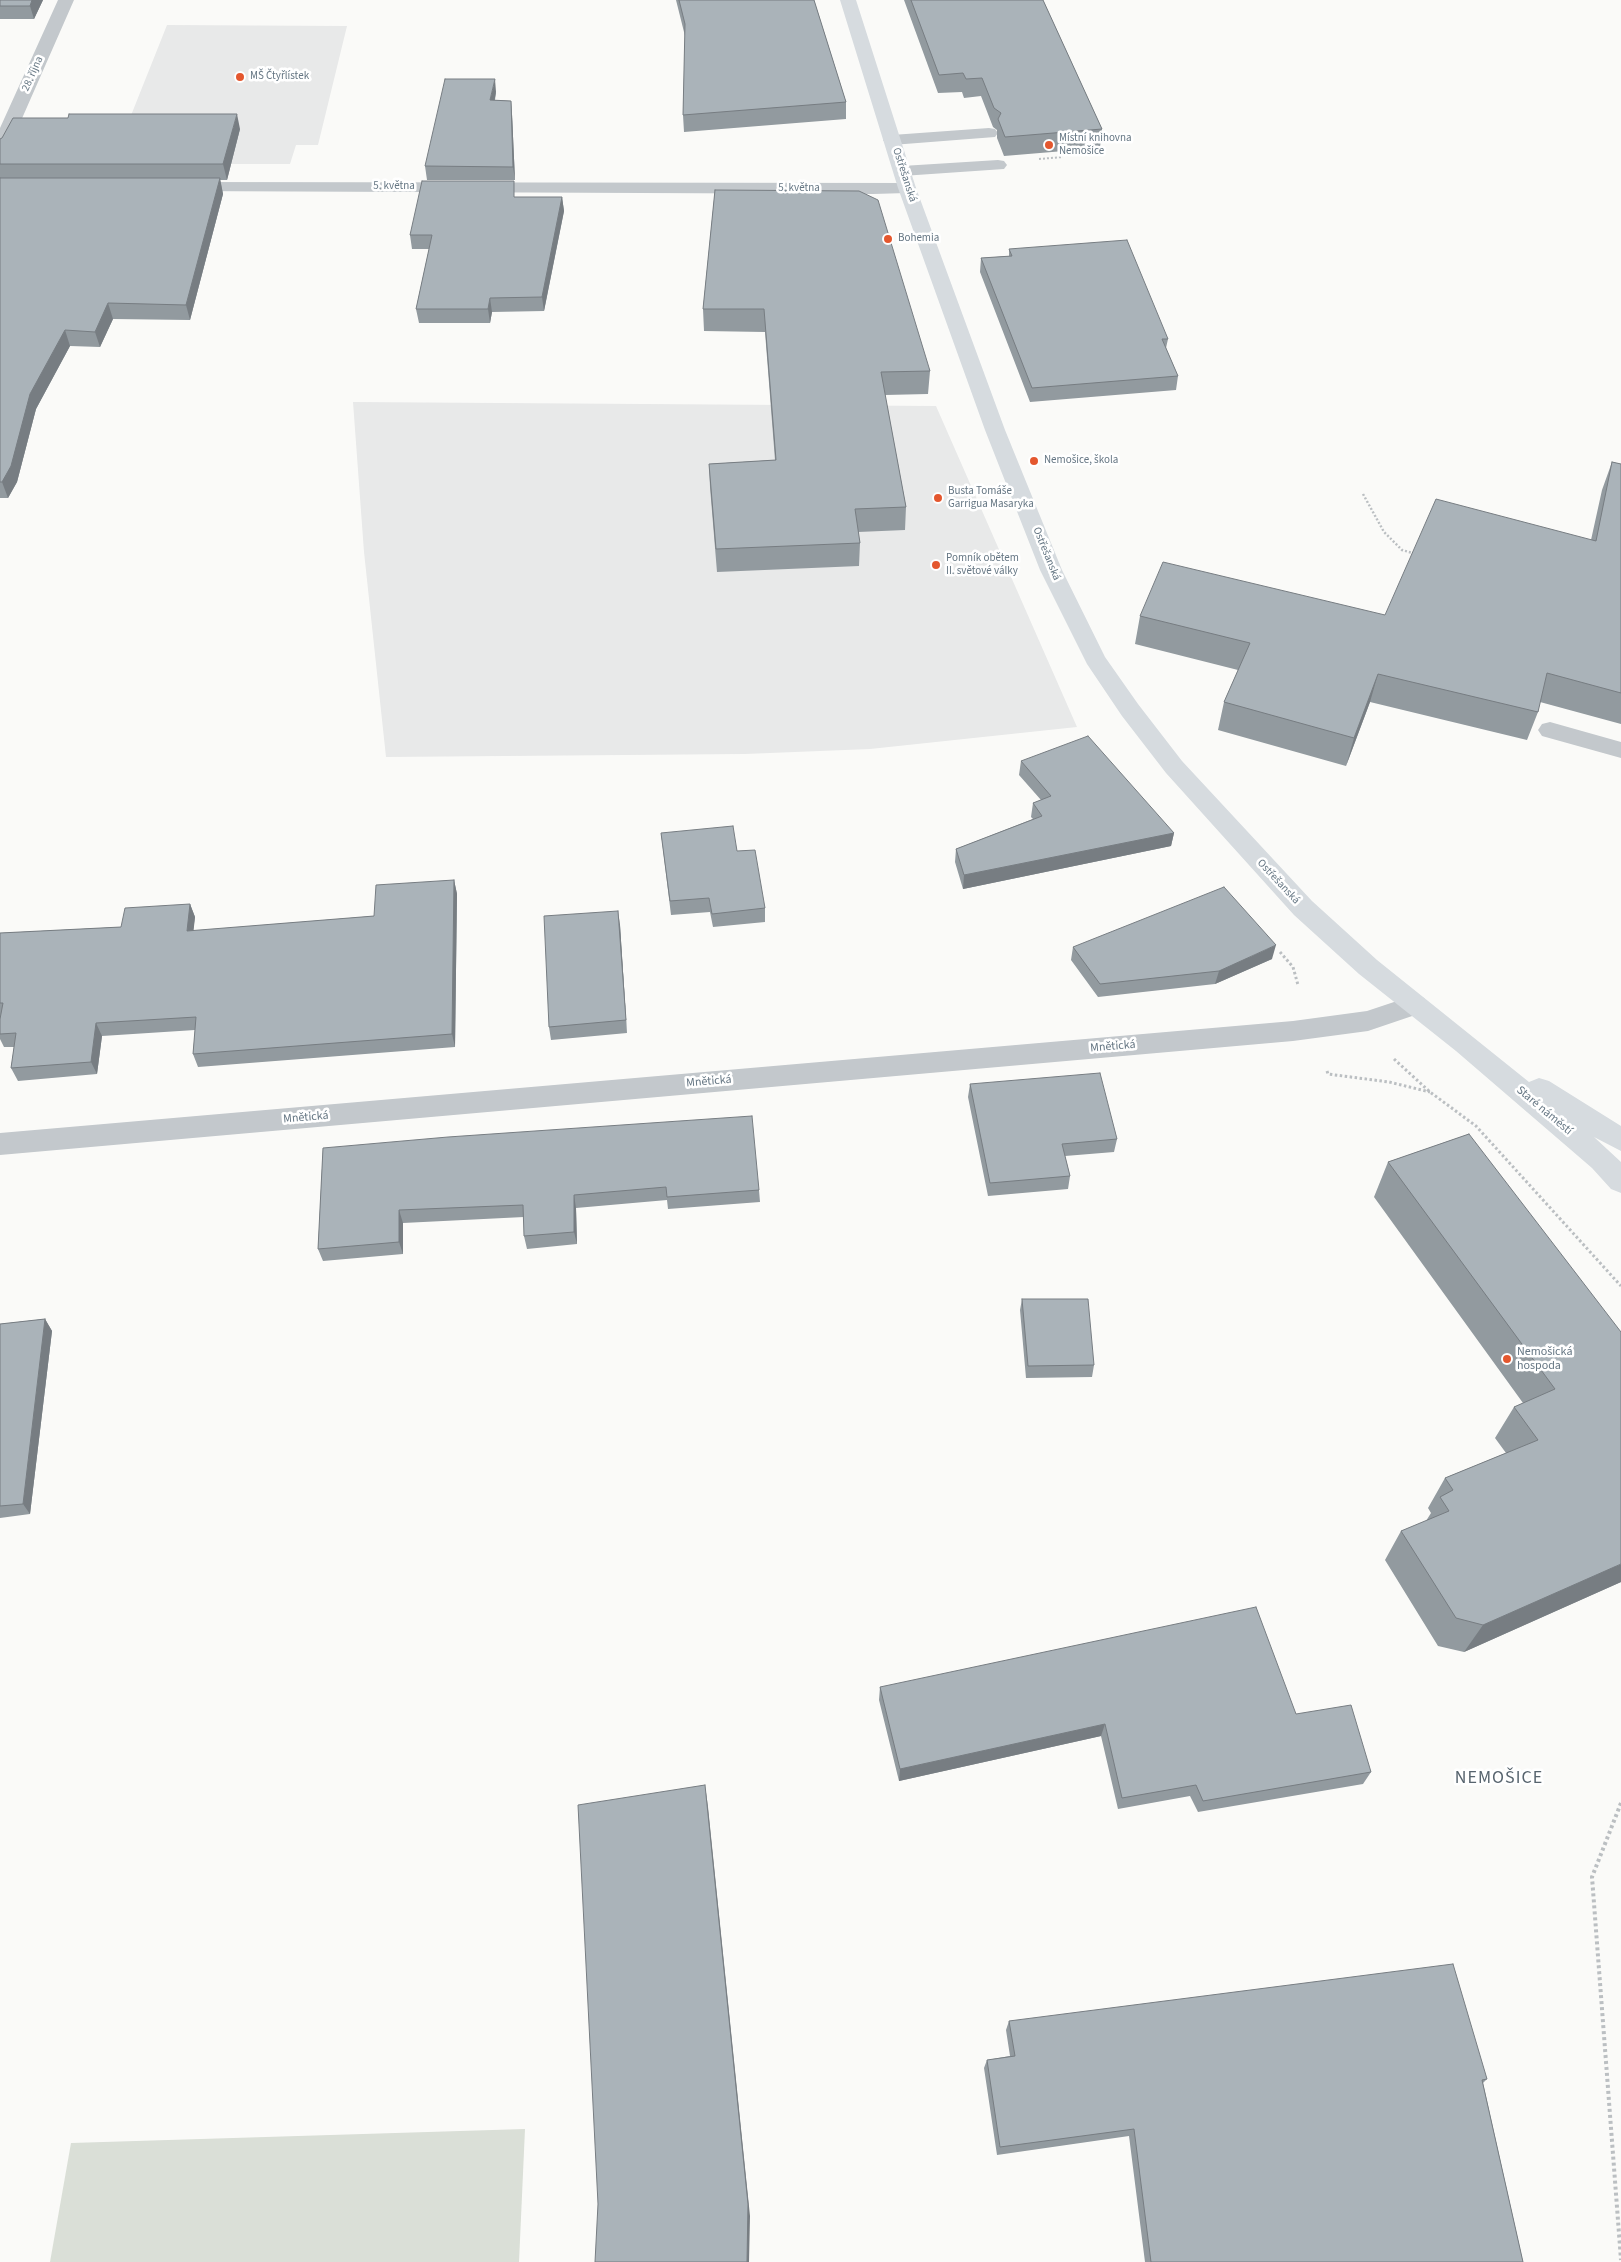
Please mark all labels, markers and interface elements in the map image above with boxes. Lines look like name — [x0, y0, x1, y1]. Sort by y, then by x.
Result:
street label: 28. října — [20, 55, 46, 93]
place label: MŠ Čtyřlístek — [250, 70, 309, 84]
marker: MŠ Čtyřlístek — [234, 71, 246, 83]
place label: Místní knihovna Nemošice — [1059, 132, 1132, 158]
marker: Místní knihovna Nemošice — [1043, 139, 1055, 151]
street label: Ostřešanská — [889, 146, 919, 204]
street label: 5. května — [373, 180, 415, 194]
street label: 5. května — [778, 182, 820, 196]
place label: Bohemia — [898, 232, 939, 246]
marker: Bohemia — [882, 233, 894, 245]
place label: Nemošice, škola — [1044, 454, 1118, 468]
marker: Nemošice, škola — [1028, 455, 1040, 467]
place label: Busta Tomáše Garrigua Masaryka — [948, 485, 1034, 511]
marker: Busta Tomáše Garrigua Masaryka — [932, 492, 944, 504]
street label: Ostřešanská — [1029, 525, 1063, 583]
place label: Pomník obětem II. světové války — [946, 552, 1019, 578]
marker: Pomník obětem II. světové války — [930, 559, 942, 571]
street label: Ostřešanská — [1254, 857, 1302, 907]
street label: Mnětická — [1090, 1038, 1136, 1056]
street label: Mnětická — [686, 1073, 732, 1091]
street label: Staré náměstí — [1513, 1083, 1575, 1139]
street label: Mnětická — [283, 1109, 329, 1127]
place label: Nemošická hospoda — [1517, 1345, 1572, 1373]
marker: Nemošická hospoda — [1501, 1353, 1513, 1365]
district label: NEMOŠICE — [1454, 1768, 1544, 1790]

